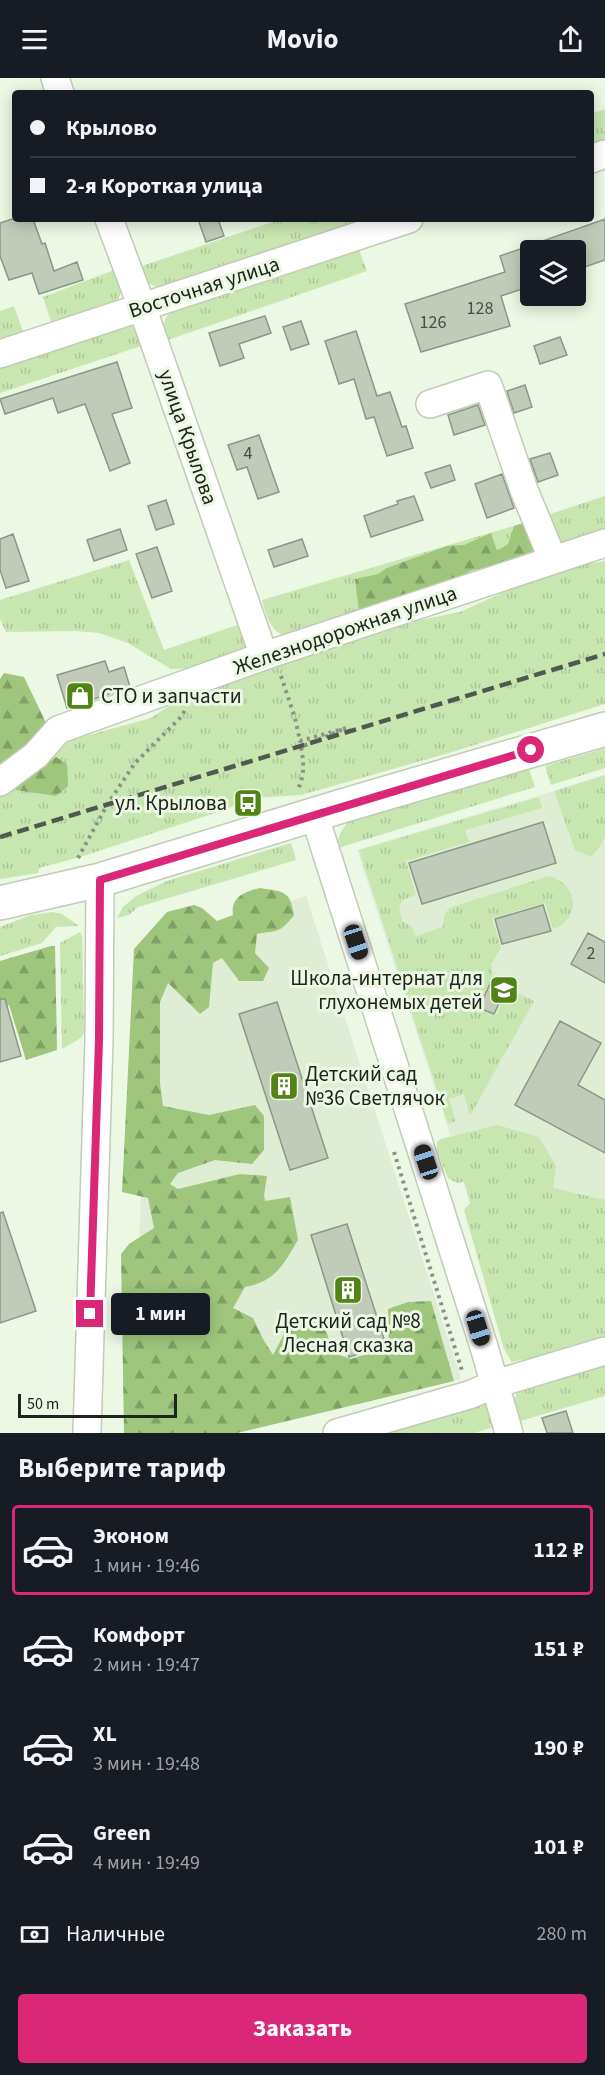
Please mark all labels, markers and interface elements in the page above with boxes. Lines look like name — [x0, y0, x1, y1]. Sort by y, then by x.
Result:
text: Movio — [267, 20, 338, 59]
icon: menu — [18, 23, 51, 56]
icon: share — [554, 23, 587, 56]
text: Крылово — [66, 112, 157, 144]
text: 2-я Короткая улица — [66, 170, 263, 202]
map controls — [520, 240, 586, 306]
button: layers — [520, 240, 586, 306]
street label: Восточная улица — [125, 248, 283, 326]
house number: 128 — [467, 296, 493, 321]
house number: 126 — [420, 310, 446, 335]
street label: улица Крылова — [151, 365, 225, 509]
house number: 4 — [244, 441, 253, 466]
street label: Железнодорожная улица — [229, 578, 461, 682]
shop icon: СТО и запчасти — [64, 680, 96, 712]
place label: СТО и запчасти — [101, 681, 242, 711]
route start — [517, 736, 544, 763]
bus stop icon: ул. Крылова — [232, 787, 264, 819]
place label: ул. Крылова — [115, 788, 227, 818]
car — [342, 922, 370, 962]
house number: 2 — [587, 941, 596, 966]
place label: Школа-интернат для глухонемых детей — [290, 963, 483, 1017]
school or university icon: Школа-интернат для глухонемых детей — [488, 974, 520, 1006]
place label: Детский сад №36 Светлячок — [305, 1059, 446, 1113]
building icon: Детский сад №36 Светлячок — [268, 1070, 300, 1102]
car — [412, 1142, 440, 1182]
building icon: Детский сад №8 Лесная сказка — [332, 1274, 364, 1306]
callout: 1 мин — [111, 1293, 210, 1335]
route end — [76, 1300, 103, 1327]
text: 1 мин — [135, 1300, 186, 1328]
place label: Детский сад №8 Лесная сказка — [275, 1306, 421, 1360]
car — [464, 1308, 492, 1348]
scale bar — [18, 1391, 177, 1418]
text: 50 m — [27, 1393, 59, 1415]
text: Выберите тариф — [18, 1449, 226, 1488]
text: Эконом — [93, 1520, 169, 1552]
icon: car — [21, 1523, 75, 1577]
text: 112 ₽ — [533, 1534, 584, 1566]
text: 1 мин · 19:46 — [93, 1552, 200, 1580]
text: Комфорт — [93, 1619, 185, 1651]
icon: car — [21, 1622, 75, 1676]
text: 151 ₽ — [533, 1633, 584, 1665]
text: 2 мин · 19:47 — [93, 1651, 200, 1679]
text: XL — [93, 1718, 117, 1750]
icon: car — [21, 1721, 75, 1775]
text: 190 ₽ — [533, 1732, 584, 1764]
text: 3 мин · 19:48 — [93, 1750, 200, 1778]
text: Green — [93, 1817, 151, 1849]
icon: car — [21, 1820, 75, 1874]
text: 101 ₽ — [533, 1831, 584, 1863]
text: 4 мин · 19:49 — [93, 1849, 200, 1877]
icon: cash — [18, 1918, 51, 1951]
text: Наличные — [66, 1918, 165, 1950]
text: 280 m — [537, 1920, 587, 1948]
button: Заказать — [18, 1994, 587, 2063]

